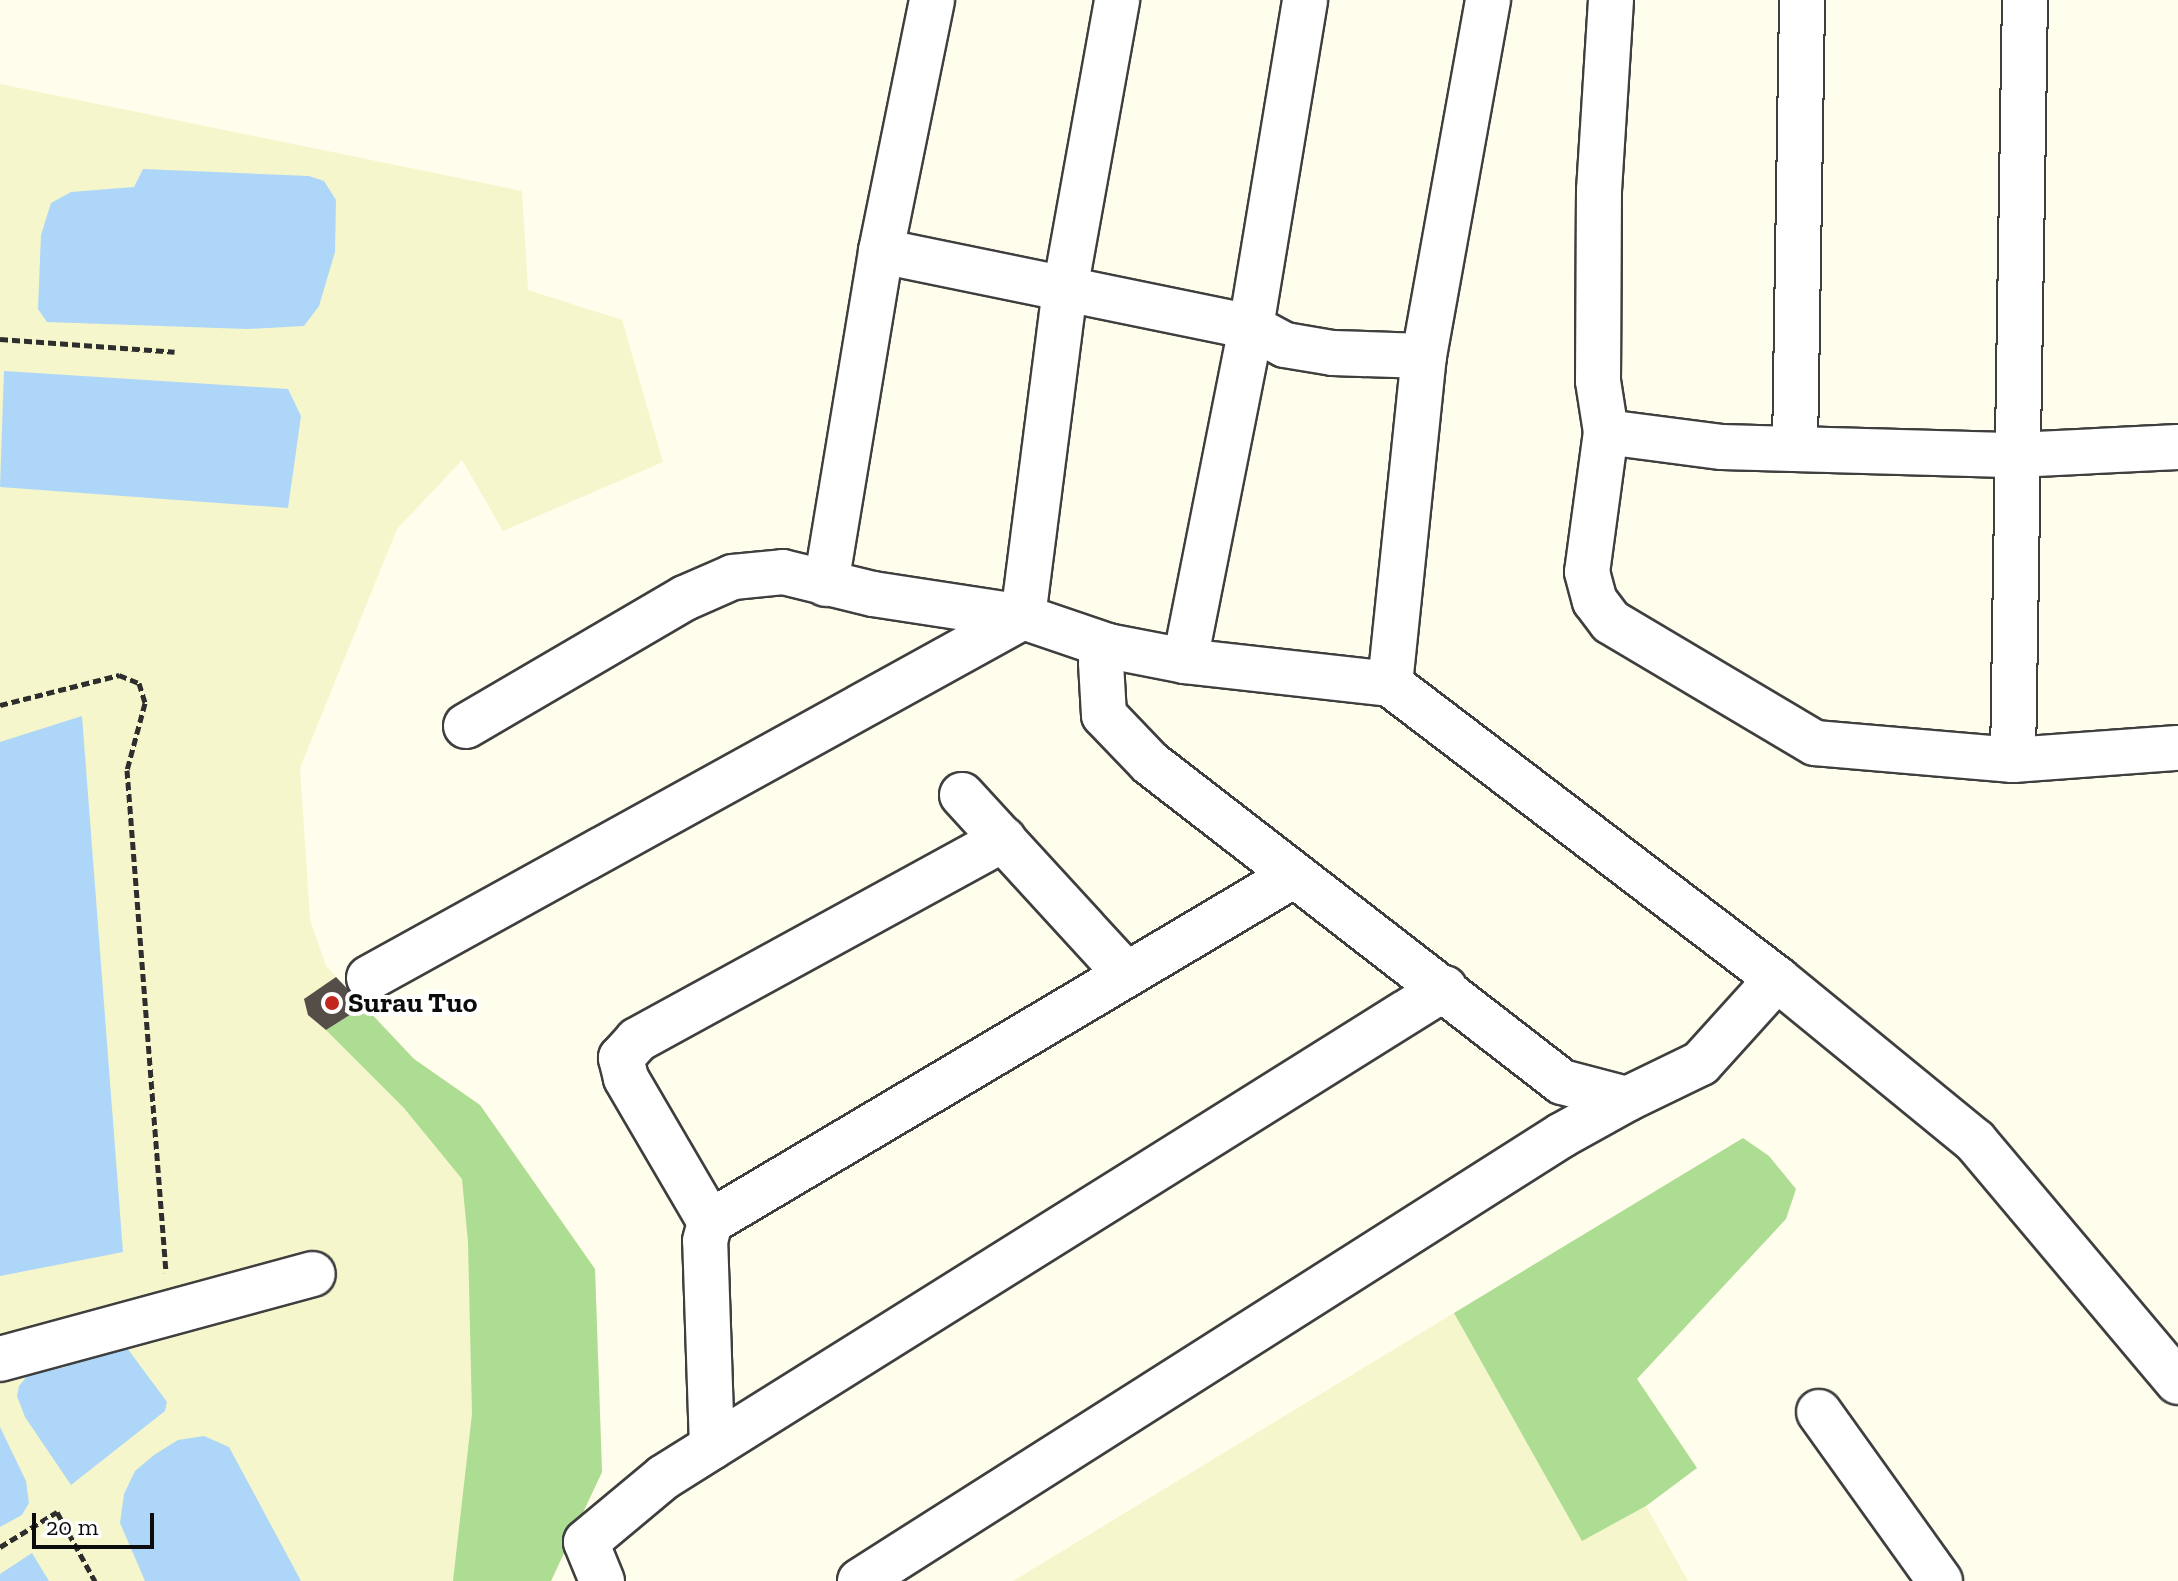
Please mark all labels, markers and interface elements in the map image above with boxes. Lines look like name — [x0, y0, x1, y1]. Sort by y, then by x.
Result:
place label: Surau Tuo — [348, 986, 477, 1020]
marker: Surau Tuo — [323, 994, 341, 1012]
scale bar — [36, 1497, 158, 1547]
text: 20 m — [46, 1512, 98, 1541]

